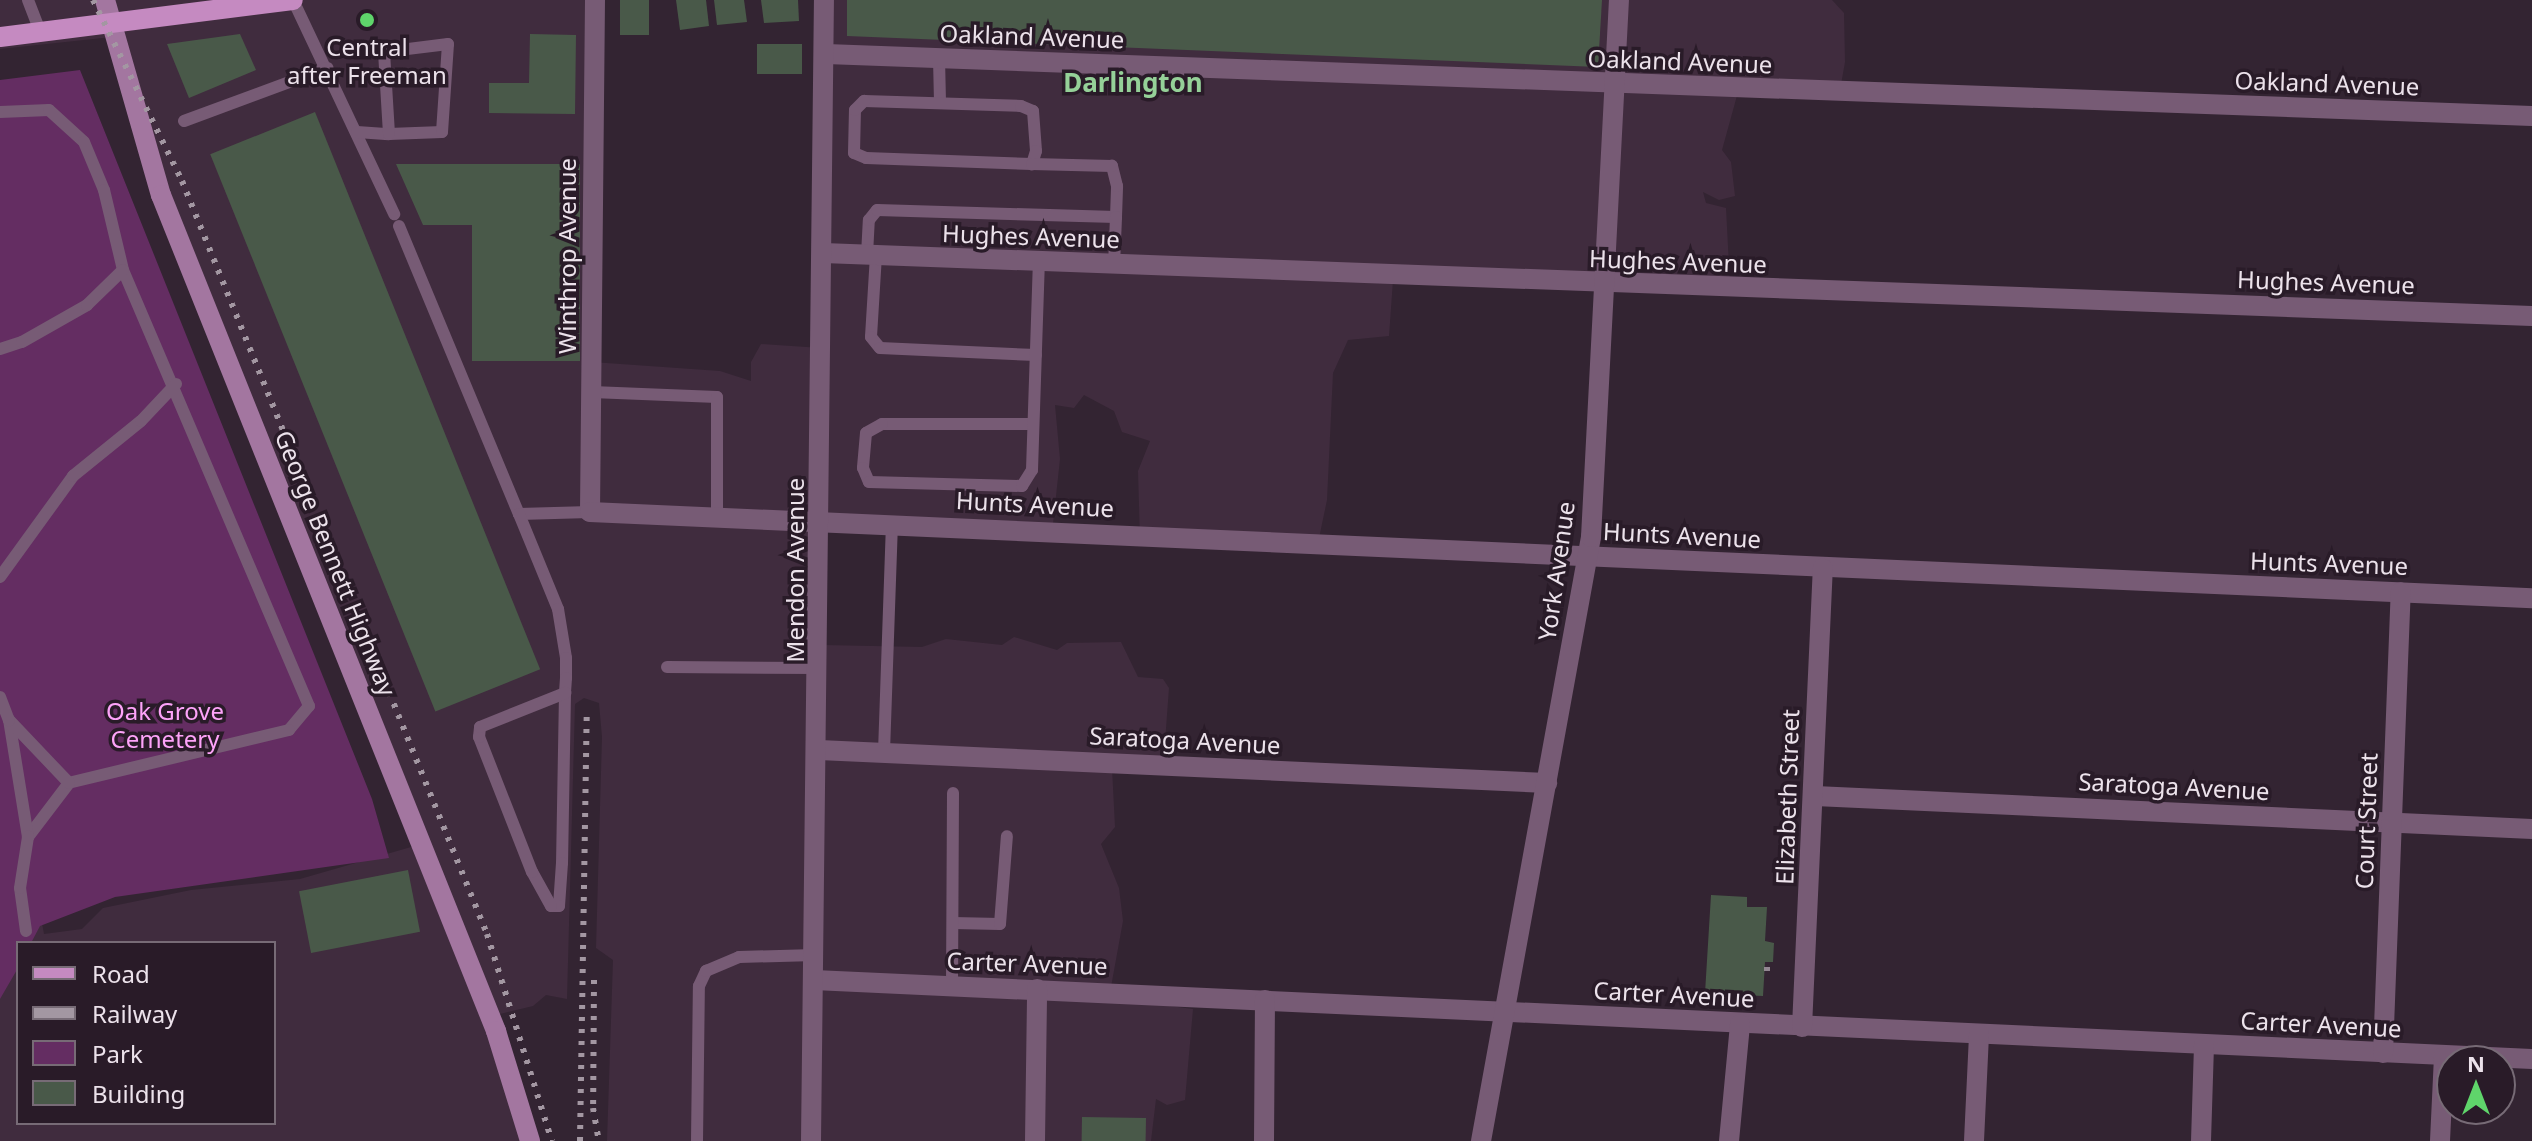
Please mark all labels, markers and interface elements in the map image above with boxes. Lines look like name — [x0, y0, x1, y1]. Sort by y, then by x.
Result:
marker: Central after Freeman — [358, 11, 376, 29]
street label: Oakland Avenue — [939, 18, 1125, 54]
place label: Central after Freeman — [287, 33, 447, 89]
street label: Oakland Avenue — [1587, 43, 1773, 79]
street label: Oakland Avenue — [2234, 65, 2420, 101]
district label: Darlington — [1063, 67, 1203, 99]
street label: Winthrop Avenue — [553, 158, 581, 354]
street label: Hughes Avenue — [942, 219, 1120, 253]
street label: Hughes Avenue — [1589, 244, 1767, 278]
street label: Hughes Avenue — [2237, 265, 2415, 299]
street label: George Bennett Highway — [269, 426, 403, 700]
street label: Mendon Avenue — [781, 478, 809, 662]
street label: Hunts Avenue — [955, 485, 1115, 523]
street label: York Avenue — [1532, 500, 1580, 642]
street label: Hunts Avenue — [1602, 516, 1762, 554]
street label: Hunts Avenue — [2249, 546, 2409, 580]
park label: Oak Grove Cemetery — [106, 697, 224, 753]
street label: Elizabeth Street — [1770, 709, 1804, 885]
street label: Saratoga Avenue — [1089, 721, 1281, 759]
street label: Court Street — [2349, 752, 2383, 890]
street label: Saratoga Avenue — [2078, 767, 2270, 805]
legend — [16, 941, 276, 1125]
street label: Carter Avenue — [946, 946, 1108, 980]
text: Road — [92, 957, 150, 990]
street label: Carter Avenue — [1593, 975, 1755, 1013]
text: Railway — [92, 997, 177, 1030]
street label: Carter Avenue — [2240, 1005, 2402, 1043]
text: Park — [92, 1037, 143, 1070]
north arrow — [2436, 1045, 2516, 1125]
text: N — [2467, 1048, 2485, 1078]
text: Building — [92, 1077, 185, 1110]

